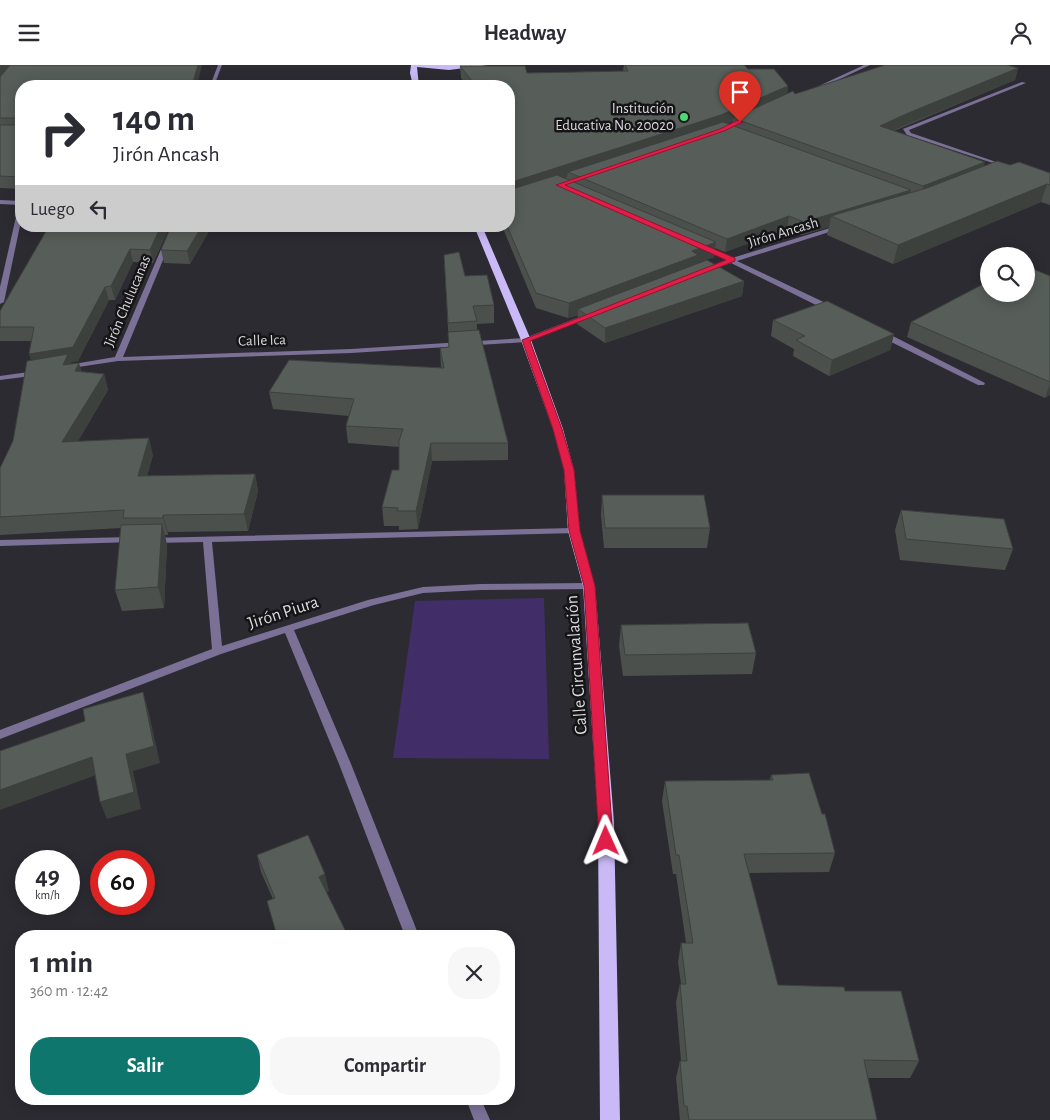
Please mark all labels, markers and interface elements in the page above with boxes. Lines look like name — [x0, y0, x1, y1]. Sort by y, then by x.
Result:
icon: menu — [15, 19, 43, 47]
icon: person — [1007, 19, 1035, 47]
text: Headway — [484, 22, 566, 44]
pin — [719, 71, 761, 122]
icon: arrive — [726, 78, 754, 106]
icon: right — [30, 100, 95, 165]
place label: Institución Educativa No. 20020 — [555, 101, 674, 133]
text: 140 m — [113, 102, 195, 137]
marker: Institución Educativa No. 20020 — [678, 111, 690, 123]
text: Jirón Ancash — [113, 143, 220, 165]
icon: left — [85, 195, 113, 223]
text: Luego — [30, 200, 75, 219]
street label: Jirón Ancash — [746, 215, 820, 250]
map controls — [980, 247, 1035, 302]
button: search — [980, 247, 1035, 302]
street label: Jirón Chulucanas — [101, 253, 153, 349]
street label: Calle Ica — [238, 332, 286, 349]
street label: Jirón Piura — [246, 593, 321, 633]
street label: Calle Circunvalación — [563, 595, 591, 735]
position arrow — [579, 814, 631, 866]
speed limit sign: 60 — [90, 850, 155, 915]
text: 49 — [35, 864, 60, 889]
text: km/h — [35, 889, 60, 901]
button: close — [448, 947, 500, 999]
text: 1 min — [30, 948, 93, 978]
text: 360 m · 12:42 — [30, 983, 108, 999]
button: Salir — [30, 1037, 260, 1095]
button: Compartir — [270, 1037, 500, 1095]

